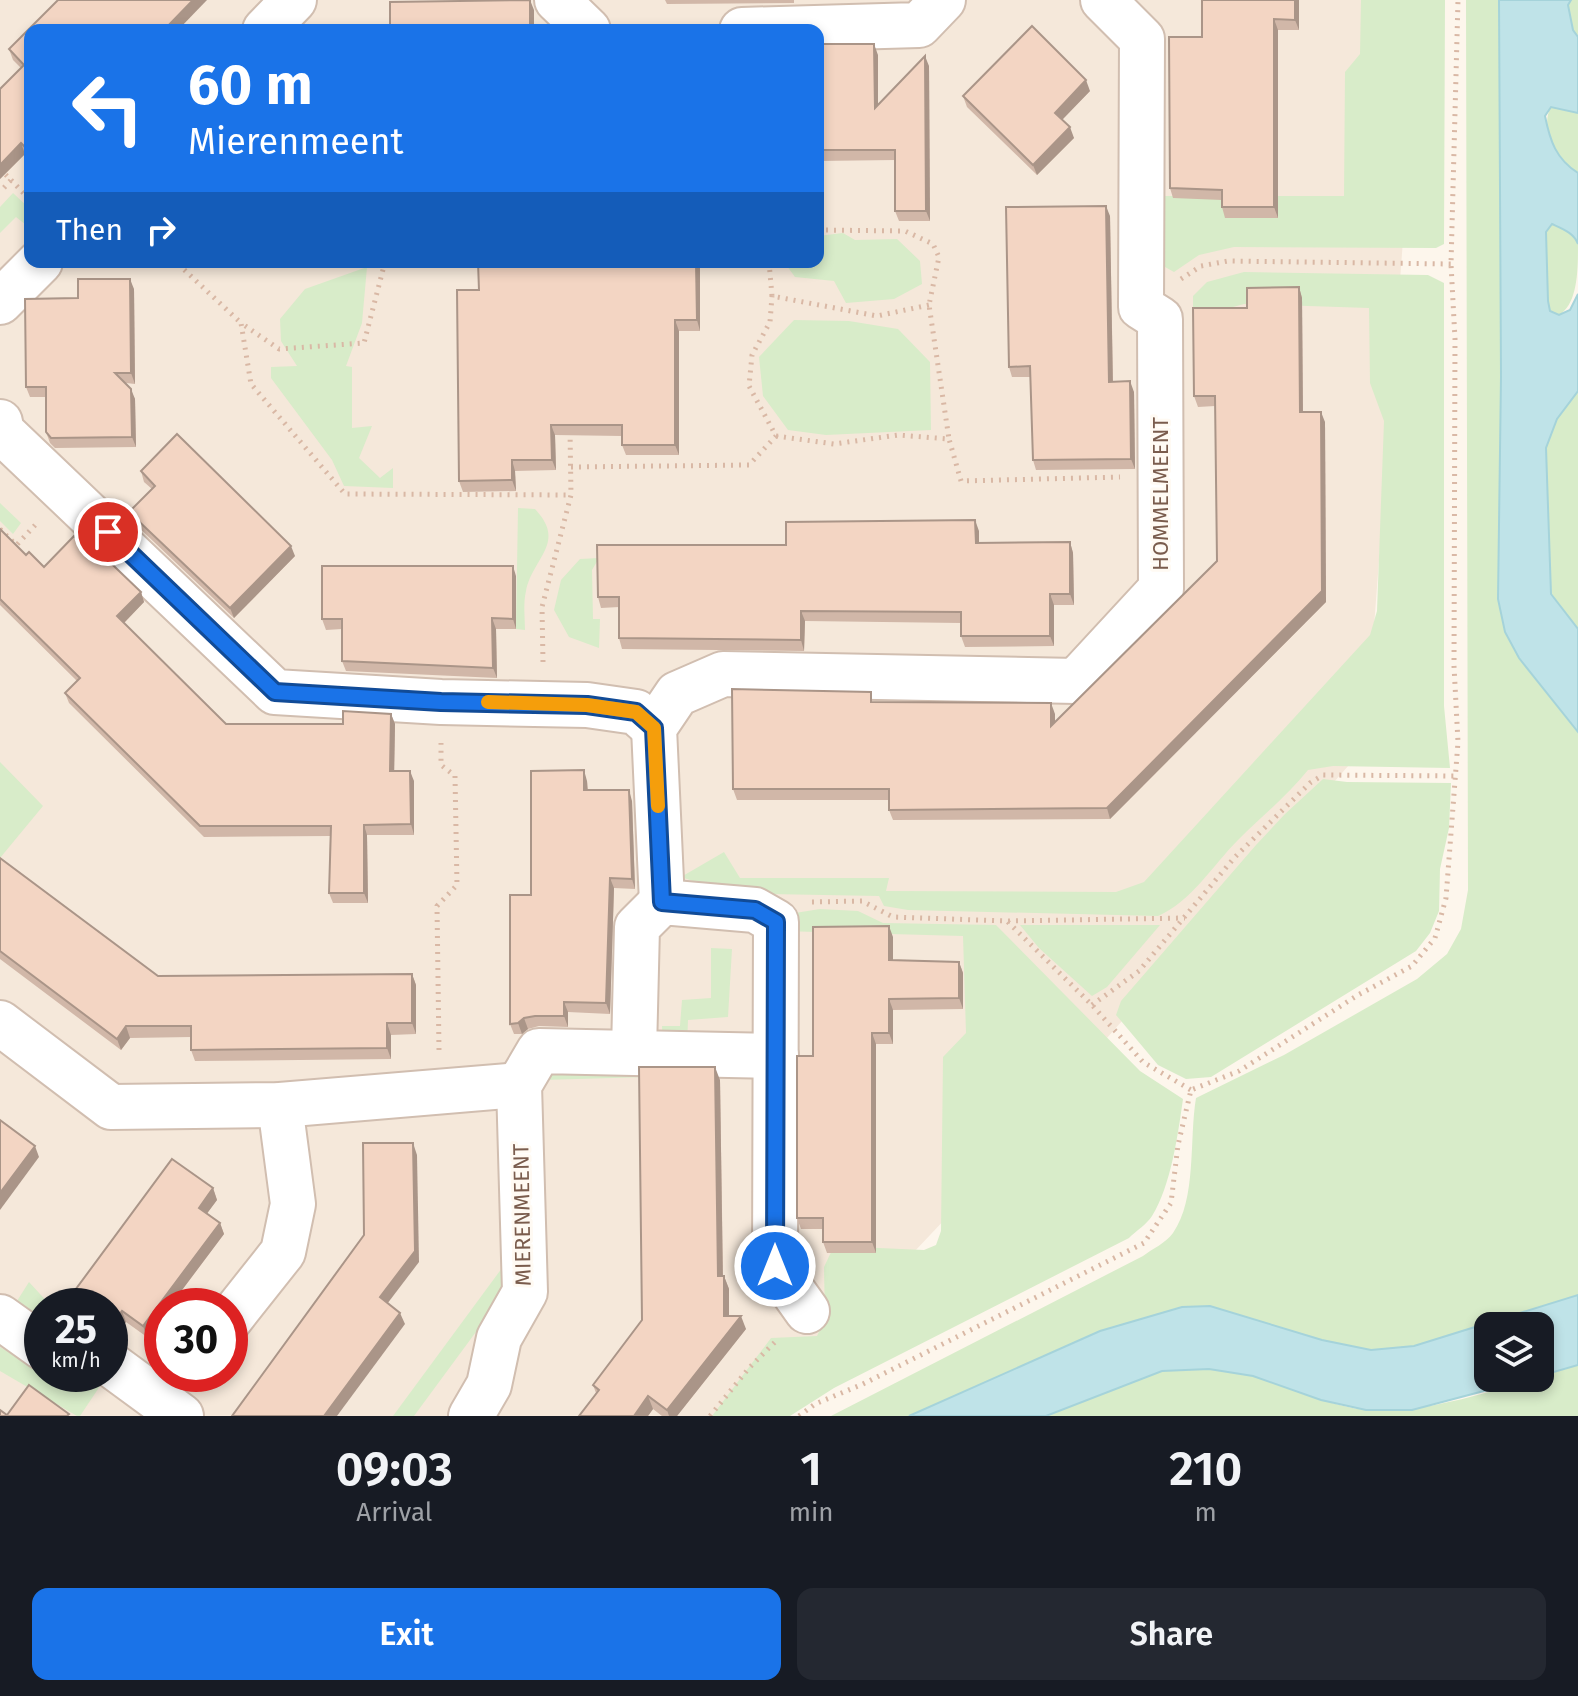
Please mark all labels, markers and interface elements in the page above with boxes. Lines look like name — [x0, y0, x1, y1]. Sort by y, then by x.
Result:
text: 60 m — [188, 52, 313, 119]
icon: left — [56, 56, 160, 160]
text: Mierenmeent — [188, 120, 404, 164]
icon: right — [139, 208, 183, 252]
text: Then — [56, 212, 123, 248]
street label: HOMMELMEENT — [1147, 416, 1174, 571]
pin — [74, 498, 142, 566]
icon: arrive — [86, 510, 130, 554]
street label: MIERENMEENT — [507, 1143, 537, 1286]
position arrow — [733, 1224, 817, 1308]
speed limit sign: 30 — [144, 1288, 248, 1392]
text: 25 — [55, 1306, 97, 1354]
map controls — [1474, 1312, 1554, 1392]
button: layers — [1474, 1312, 1554, 1392]
text: km/h — [51, 1348, 101, 1372]
text: 09:03 — [336, 1440, 453, 1498]
text: 1 — [800, 1440, 822, 1498]
text: 210 — [1169, 1440, 1242, 1498]
text: Arrival — [356, 1497, 432, 1528]
text: min — [789, 1497, 834, 1528]
text: m — [1195, 1497, 1217, 1528]
button: Exit — [32, 1588, 781, 1680]
button: Share — [797, 1588, 1546, 1680]

